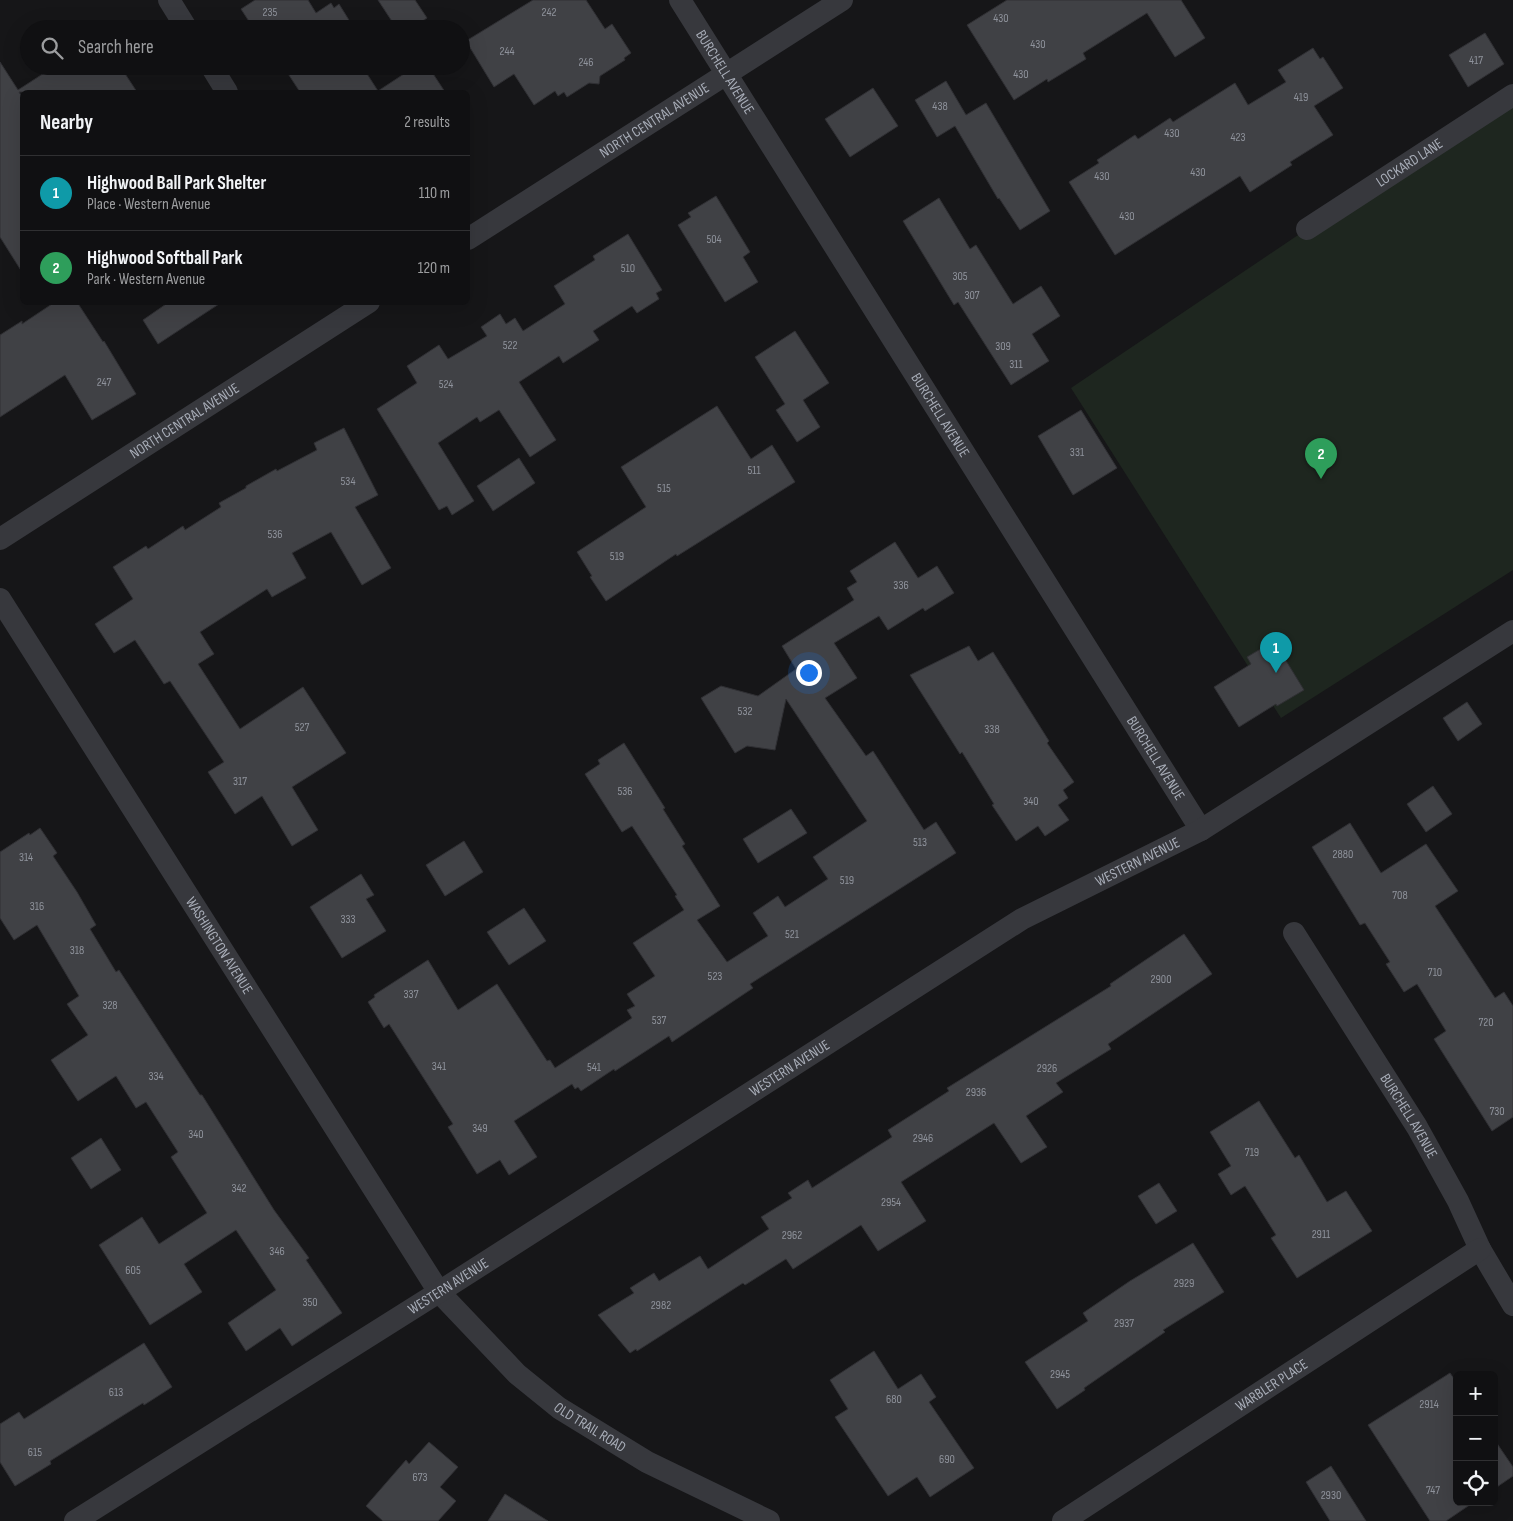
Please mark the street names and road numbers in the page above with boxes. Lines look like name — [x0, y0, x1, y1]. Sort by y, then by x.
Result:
street label: BURCHELL AVENUE — [691, 27, 758, 118]
street label: NORTH CENTRAL AVENUE — [596, 78, 713, 162]
street label: LOCKARD LANE — [1373, 134, 1447, 192]
street label: BURCHELL AVENUE — [907, 370, 974, 461]
street label: NORTH CENTRAL AVENUE — [126, 379, 243, 463]
street label: BURCHELL AVENUE — [1122, 713, 1189, 804]
street label: WESTERN AVENUE — [1092, 833, 1183, 891]
street label: WASHINGTON AVENUE — [181, 893, 257, 998]
street label: WESTERN AVENUE — [746, 1036, 833, 1101]
street label: BURCHELL AVENUE — [1376, 1070, 1441, 1162]
street label: WESTERN AVENUE — [405, 1254, 492, 1319]
street label: WARBLER PLACE — [1232, 1355, 1312, 1416]
street label: OLD TRAIL ROAD — [550, 1398, 629, 1457]

